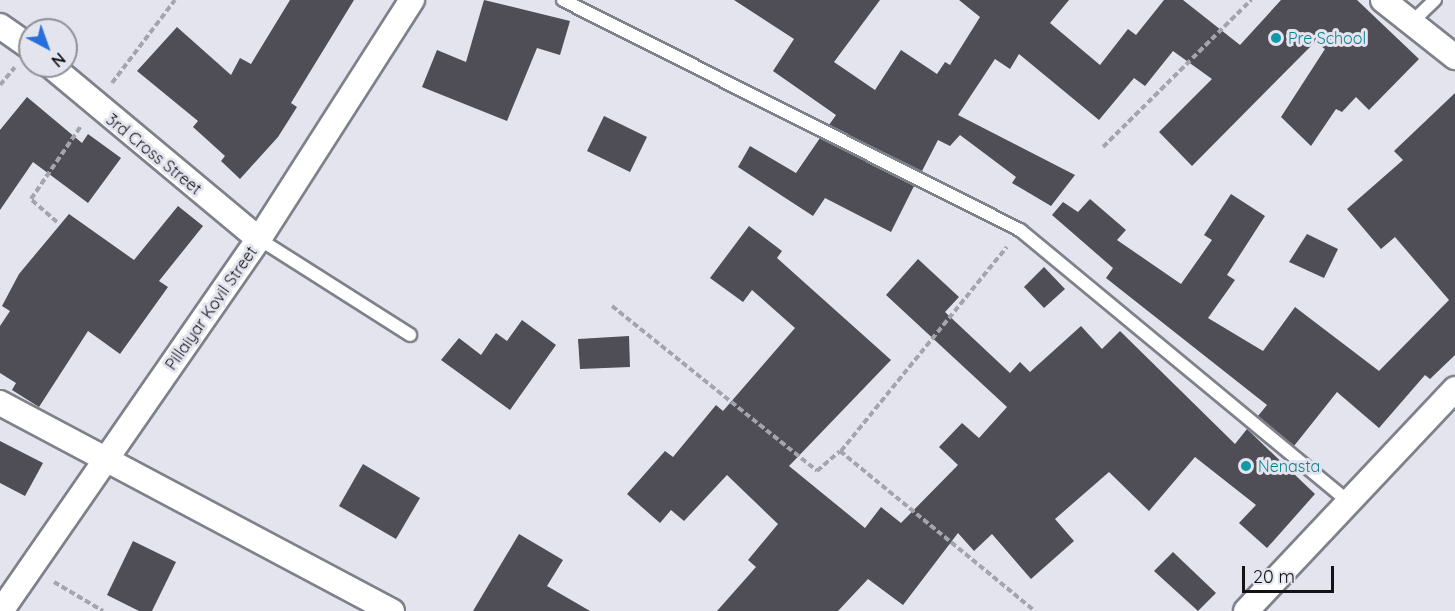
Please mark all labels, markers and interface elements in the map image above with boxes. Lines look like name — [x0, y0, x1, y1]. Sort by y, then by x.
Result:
north arrow — [18, 18, 78, 78]
place label: Pre School — [1288, 28, 1366, 48]
marker: Pre School — [1269, 31, 1283, 45]
text: N — [48, 49, 70, 71]
street label: 3rd Cross Street — [102, 110, 206, 198]
street label: Pillaiyar Kovil Street — [161, 243, 261, 373]
place label: Nenasta — [1258, 456, 1320, 476]
marker: Nenasta — [1239, 459, 1253, 473]
scale bar — [1245, 554, 1336, 592]
text: 20 m — [1253, 565, 1295, 588]

